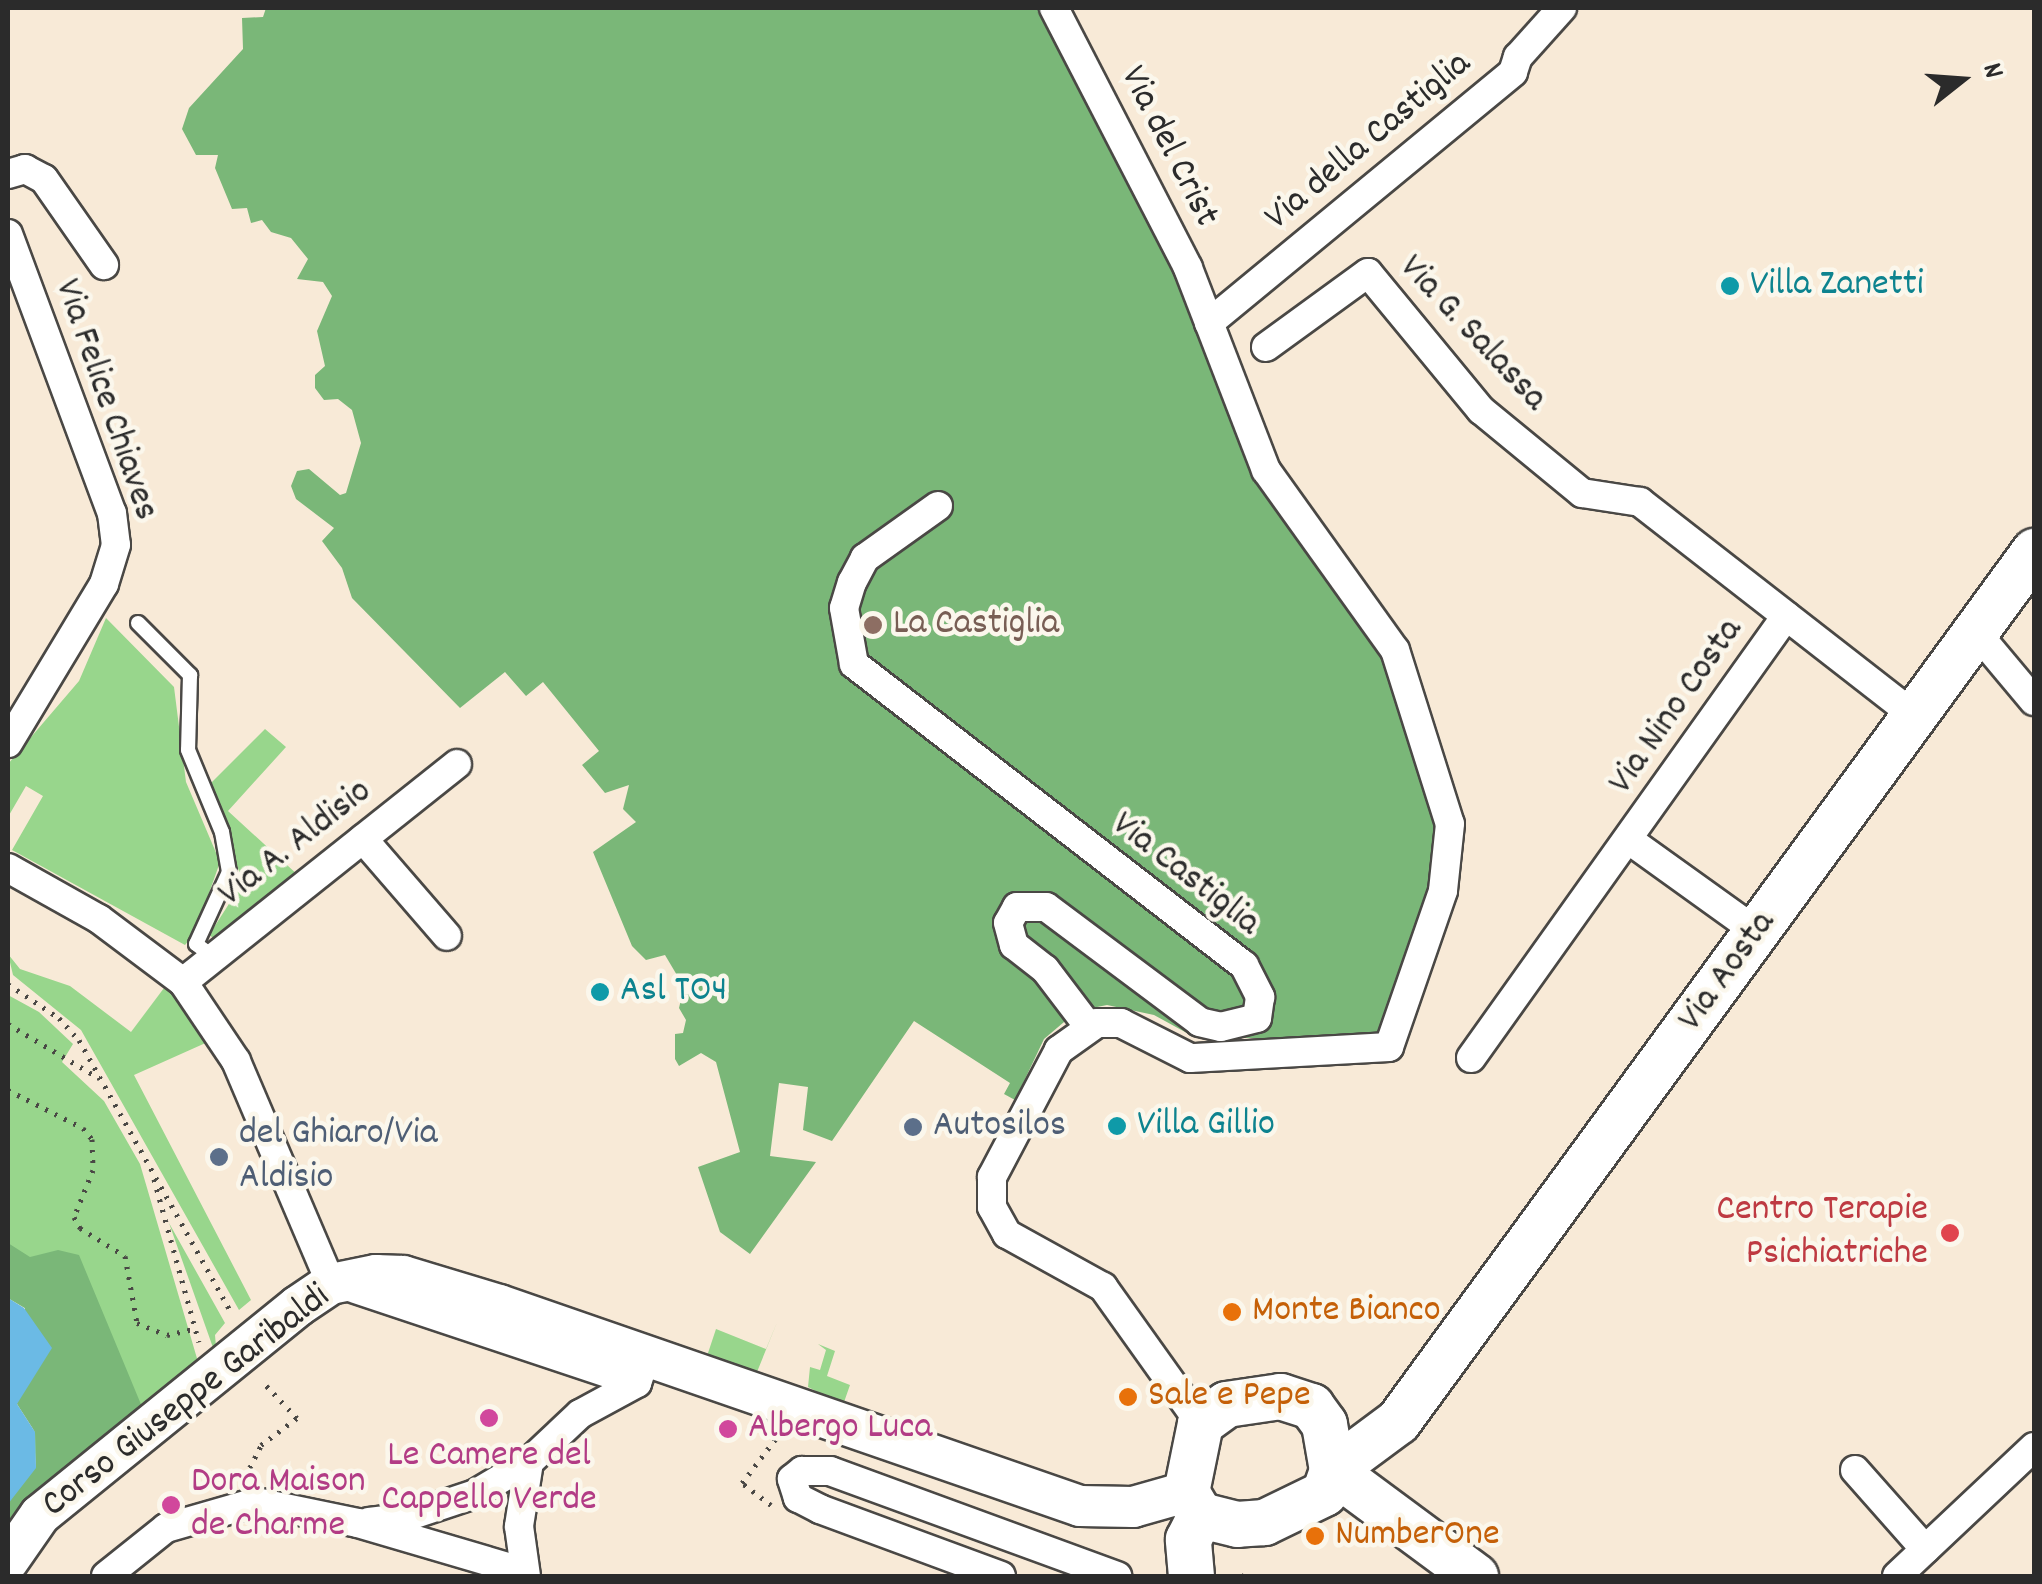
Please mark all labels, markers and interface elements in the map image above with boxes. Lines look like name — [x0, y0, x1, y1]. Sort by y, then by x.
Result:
north arrow — [1912, 30, 2012, 130]
street label: Via della Castiglia — [1257, 43, 1481, 241]
street label: Via del Crist — [1108, 59, 1228, 235]
text: N — [1970, 59, 2012, 84]
street label: Via G. Salassa — [1388, 246, 1556, 422]
place label: Villa Zanetti — [1750, 263, 1924, 309]
street label: Via Felice Chiaves — [42, 274, 168, 526]
marker: Villa Zanetti — [1719, 275, 1741, 297]
place label: La Castiglia — [893, 602, 1059, 648]
street label: Via Nino Costa — [1600, 610, 1754, 804]
marker: La Castiglia — [862, 614, 884, 636]
street label: Via A. Aldisio — [210, 770, 382, 918]
street label: Via Castiglia — [1102, 803, 1268, 947]
street label: Via Aosta — [1669, 903, 1787, 1041]
place label: Asl TO4 — [620, 969, 727, 1015]
marker: Asl TO4 — [589, 981, 611, 1003]
place label: Villa Gillio — [1137, 1103, 1275, 1149]
place label: Autosilos — [933, 1104, 1066, 1150]
place label: del Ghiaro/Via Aldisio — [239, 1112, 438, 1202]
marker: Villa Gillio — [1106, 1115, 1128, 1137]
marker: Autosilos — [902, 1116, 924, 1138]
marker: del Ghiaro/Via Aldisio — [208, 1146, 230, 1168]
place label: Centro Terapie Psichiatriche — [1716, 1188, 1928, 1278]
marker: Centro Terapie Psichiatriche — [1937, 1220, 1963, 1246]
street label: Corso Giuseppe Garibaldi — [34, 1275, 340, 1529]
place label: Monte Bianco — [1252, 1289, 1441, 1335]
marker: Monte Bianco — [1221, 1301, 1243, 1323]
place label: Sale e Pepe — [1148, 1374, 1311, 1420]
marker: Sale e Pepe — [1117, 1386, 1139, 1408]
place label: Albergo Luca — [748, 1406, 932, 1452]
marker: Le Camere del Cappello Verde — [478, 1407, 500, 1429]
marker: Albergo Luca — [717, 1418, 739, 1440]
place label: Le Camere del Cappello Verde — [381, 1434, 597, 1524]
place label: Dora Maison de Charme — [191, 1460, 366, 1550]
marker: Dora Maison de Charme — [160, 1494, 182, 1516]
place label: NumberOne — [1335, 1513, 1500, 1559]
marker: NumberOne — [1304, 1525, 1326, 1547]

